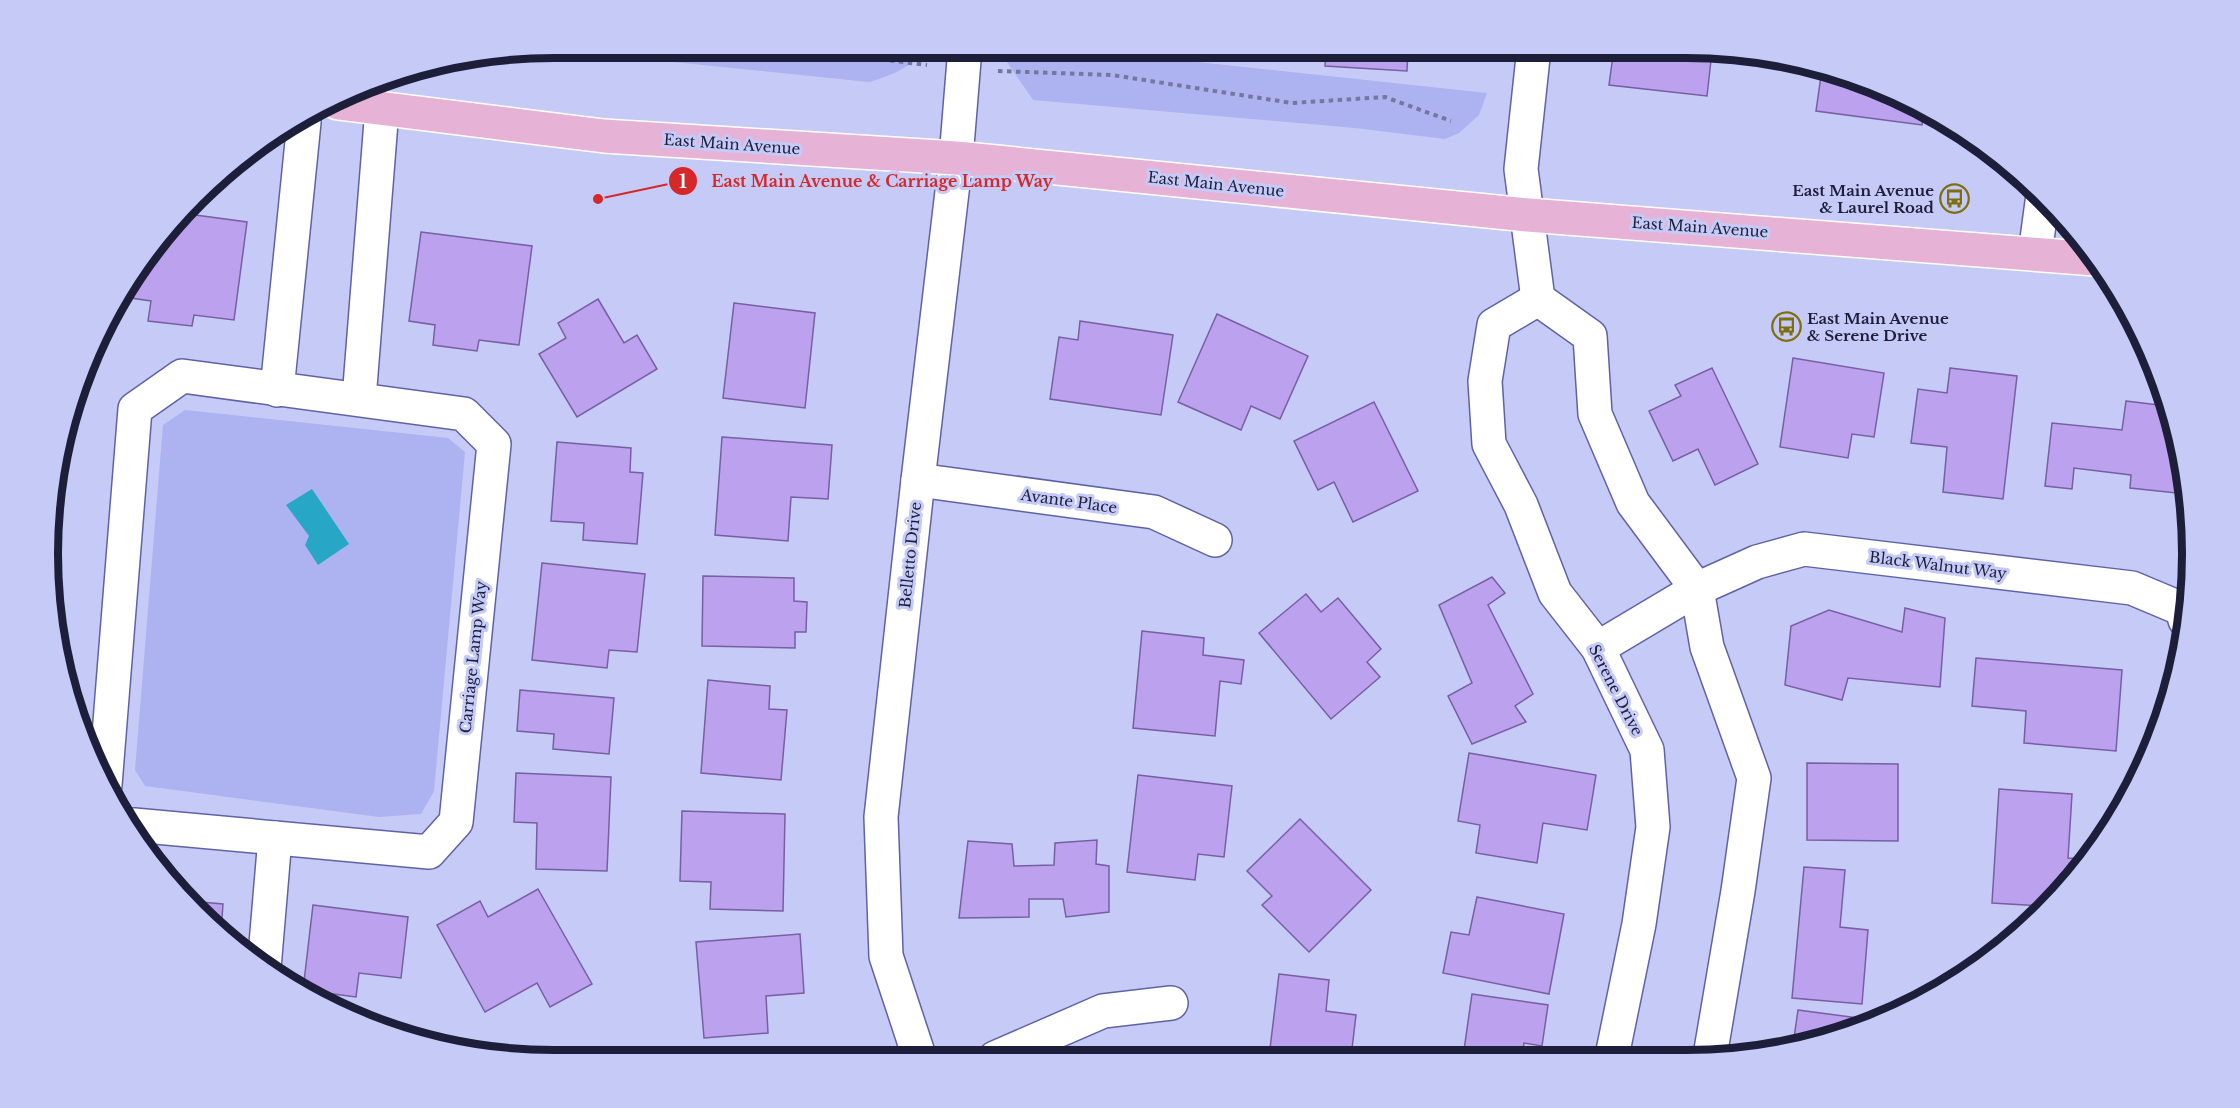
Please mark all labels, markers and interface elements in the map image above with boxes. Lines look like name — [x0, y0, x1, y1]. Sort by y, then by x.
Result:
street label: East Main Avenue — [663, 130, 801, 158]
callout: East Main Avenue & Carriage Lamp Way — [668, 164, 1065, 198]
street label: East Main Avenue — [1147, 167, 1285, 201]
text: 1 — [679, 171, 687, 193]
text: East Main Avenue & Carriage Lamp Way — [711, 171, 1053, 191]
place label: East Main Avenue & Laurel Road — [1792, 181, 1935, 217]
bus stop icon: East Main Avenue & Laurel Road — [1939, 183, 1971, 215]
street label: East Main Avenue — [1631, 213, 1769, 241]
place label: East Main Avenue & Serene Drive — [1807, 309, 1949, 345]
bus stop icon: East Main Avenue & Serene Drive — [1770, 311, 1802, 343]
street label: Avante Place — [1019, 485, 1118, 517]
street label: Belletto Drive — [895, 501, 925, 609]
street label: Black Walnut Way — [1868, 547, 2008, 583]
street label: Carriage Lamp Way — [456, 580, 490, 734]
street label: Serene Drive — [1585, 641, 1647, 739]

